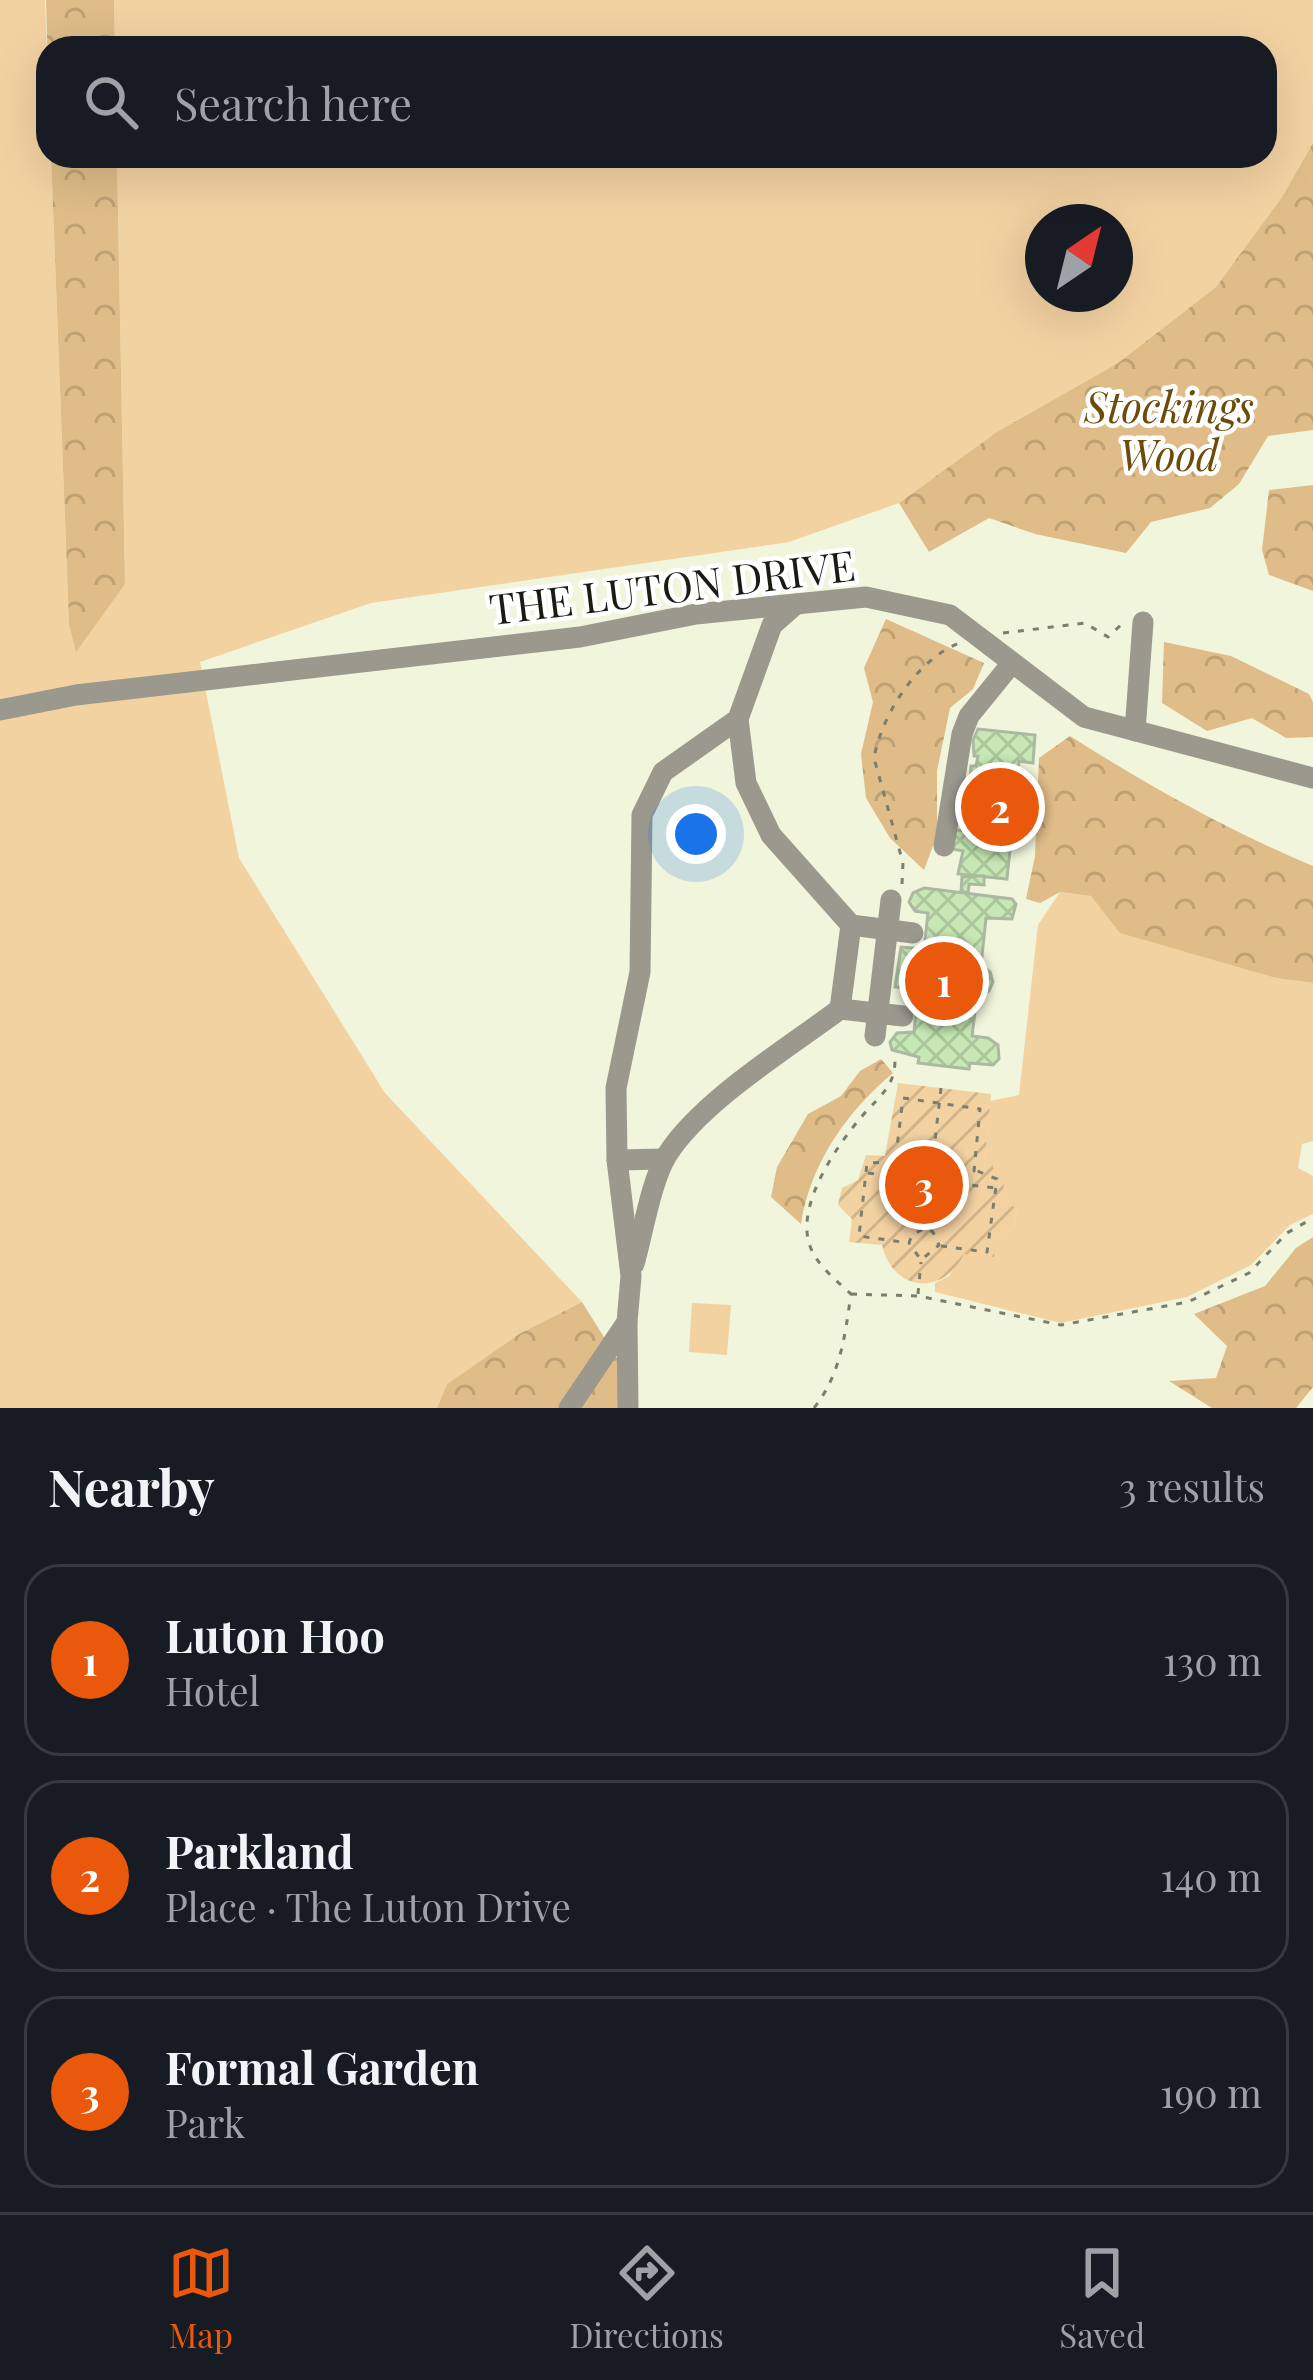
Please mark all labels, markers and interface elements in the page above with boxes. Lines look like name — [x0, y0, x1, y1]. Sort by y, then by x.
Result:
search box — [36, 36, 1277, 168]
icon: search — [78, 69, 144, 135]
text: Search here — [174, 72, 412, 132]
north arrow — [1025, 204, 1133, 312]
park label: Stockings Wood — [1083, 378, 1254, 482]
street label: THE LUTON DRIVE — [486, 536, 858, 636]
pin: 2 — [961, 762, 1039, 852]
your location — [666, 804, 726, 864]
pin: 1 — [905, 936, 983, 1026]
pin: 3 — [885, 1140, 963, 1230]
text: Nearby — [48, 1452, 214, 1520]
text: 3 results — [1119, 1460, 1265, 1512]
text: Luton Hoo — [165, 1604, 385, 1664]
text: 1 — [83, 1634, 97, 1686]
text: 130 m — [1163, 1634, 1262, 1686]
text: Hotel — [165, 1664, 260, 1716]
text: Parkland — [165, 1820, 354, 1880]
text: 2 — [80, 1850, 100, 1902]
text: 140 m — [1161, 1850, 1262, 1902]
text: Place · The Luton Drive — [165, 1880, 571, 1932]
text: Formal Garden — [165, 2036, 479, 2096]
text: 3 — [80, 2066, 100, 2118]
text: 190 m — [1160, 2066, 1262, 2118]
text: Park — [165, 2096, 245, 2148]
tab: Map — [168, 2240, 234, 2356]
tab: Directions — [569, 2240, 724, 2356]
tab: Saved — [1059, 2240, 1145, 2356]

